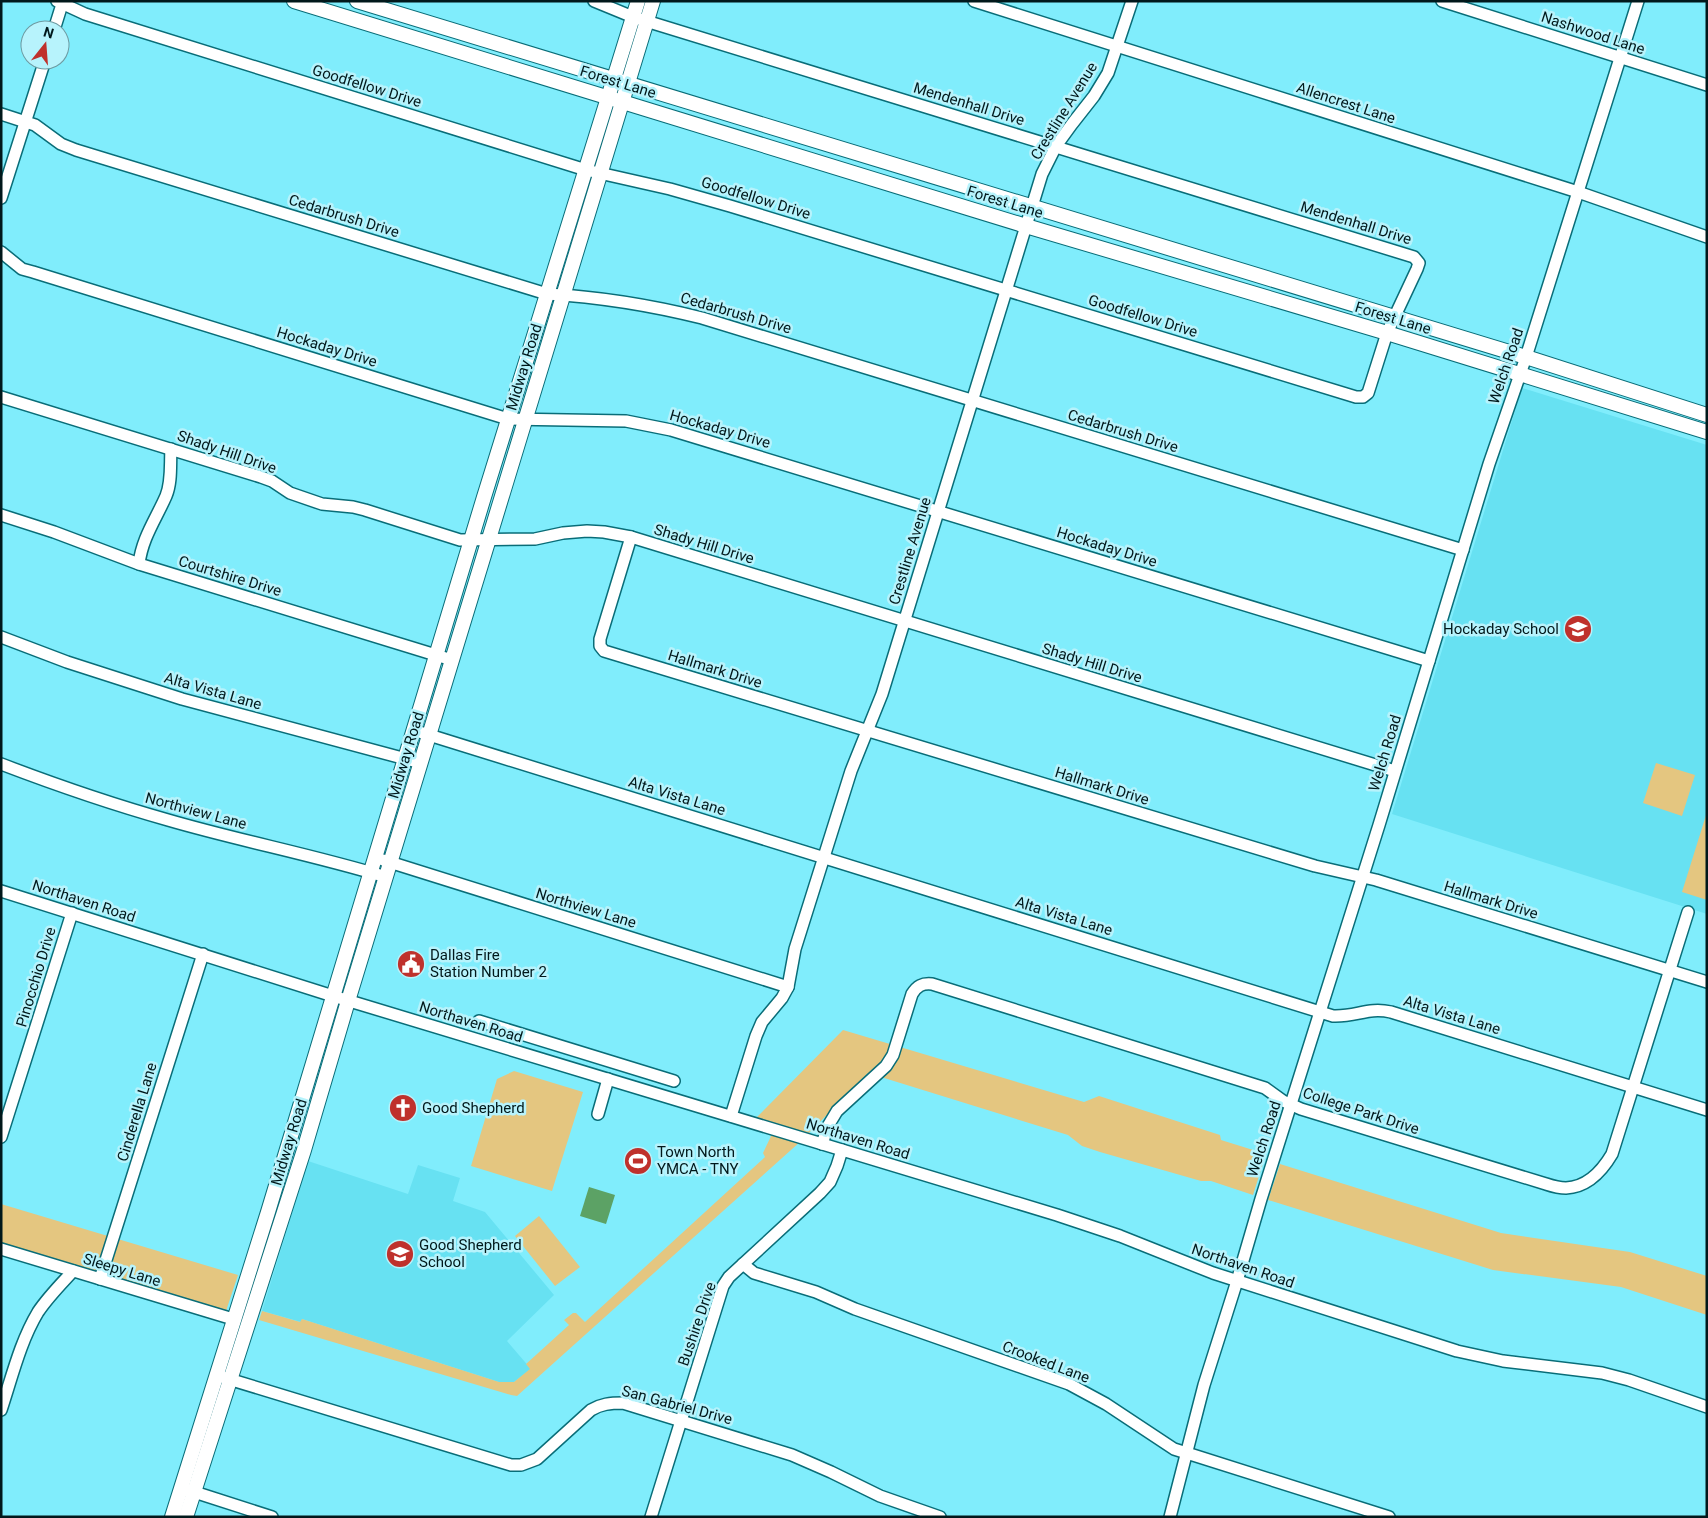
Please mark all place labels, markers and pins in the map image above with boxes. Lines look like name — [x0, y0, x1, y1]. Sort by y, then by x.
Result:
school or university icon: Hockaday School — [1563, 614, 1593, 644]
place label: Hockaday School — [1443, 620, 1559, 638]
place label: Dallas Fire Station Number 2 — [430, 946, 547, 981]
public building icon: Dallas Fire Station Number 2 — [396, 949, 426, 979]
church icon: Good Shepherd — [388, 1093, 418, 1123]
place label: Good Shepherd — [422, 1099, 525, 1117]
place label: Town North YMCA - TNY — [657, 1143, 738, 1178]
sports icon: Town North YMCA - TNY — [623, 1146, 653, 1176]
place label: Good Shepherd School — [419, 1236, 522, 1271]
school or university icon: Good Shepherd School — [385, 1239, 415, 1269]

